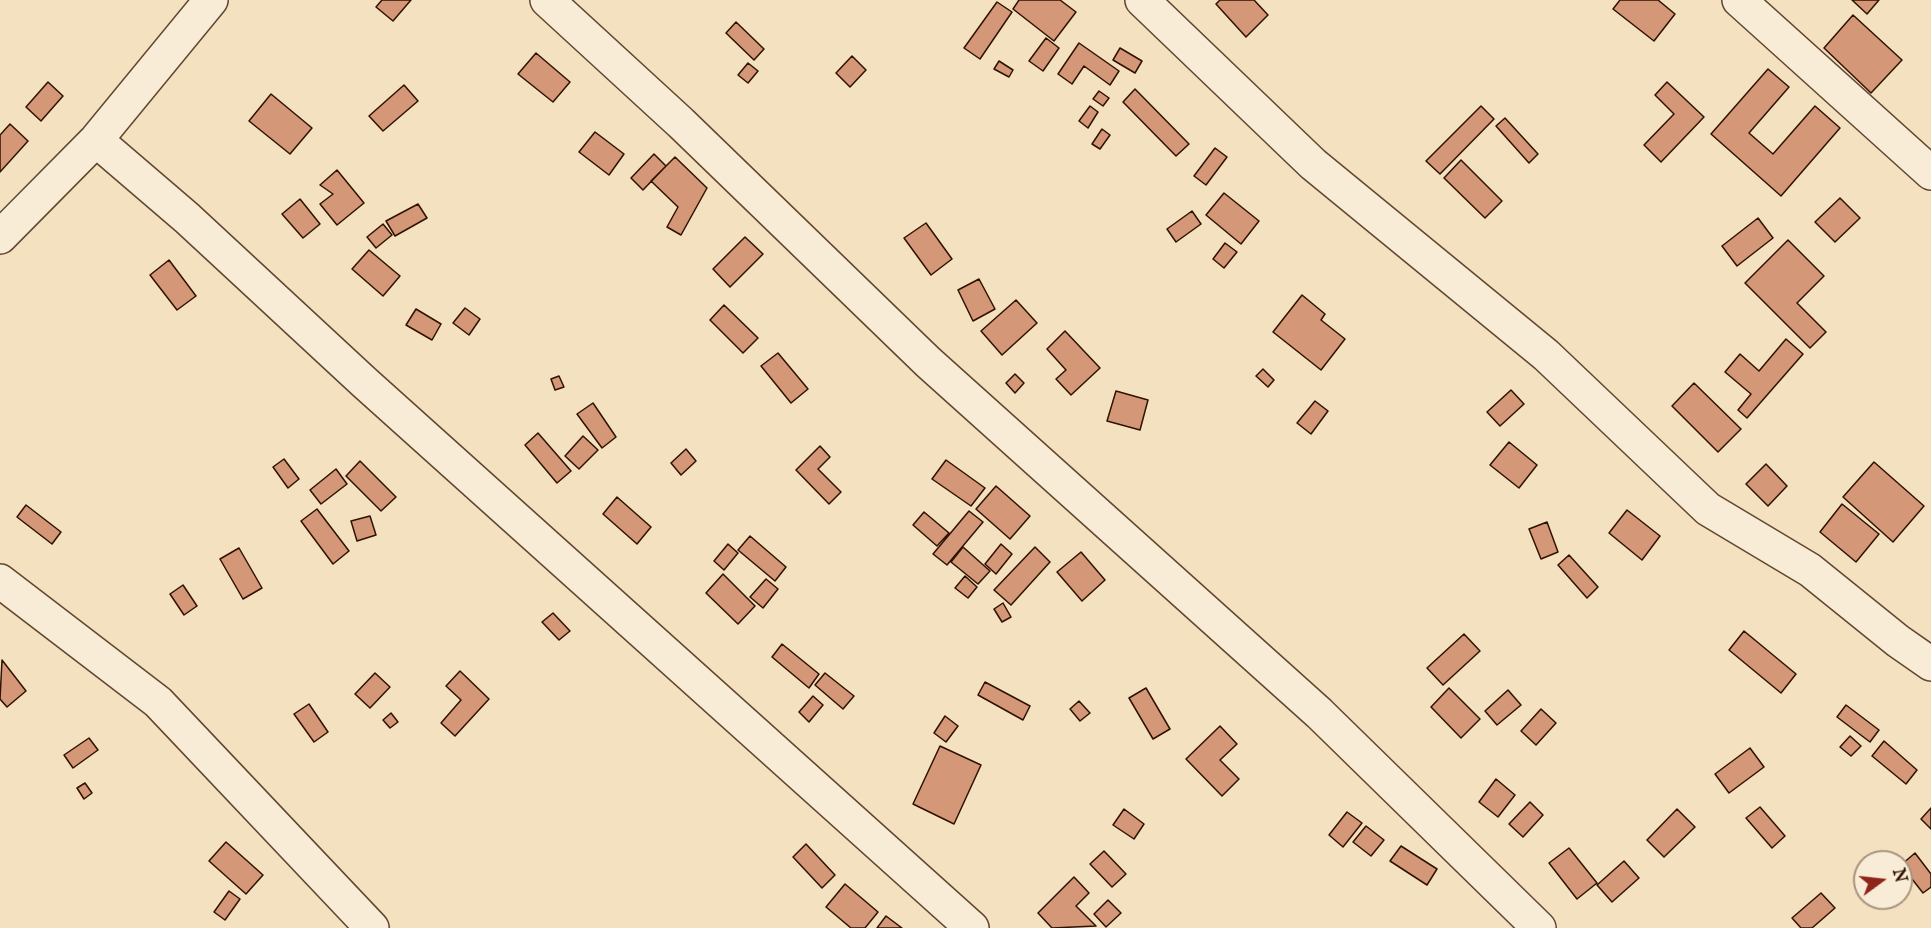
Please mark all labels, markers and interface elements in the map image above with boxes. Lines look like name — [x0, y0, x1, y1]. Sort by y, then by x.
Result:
north arrow — [1853, 850, 1913, 910]
text: N — [1887, 867, 1910, 885]

